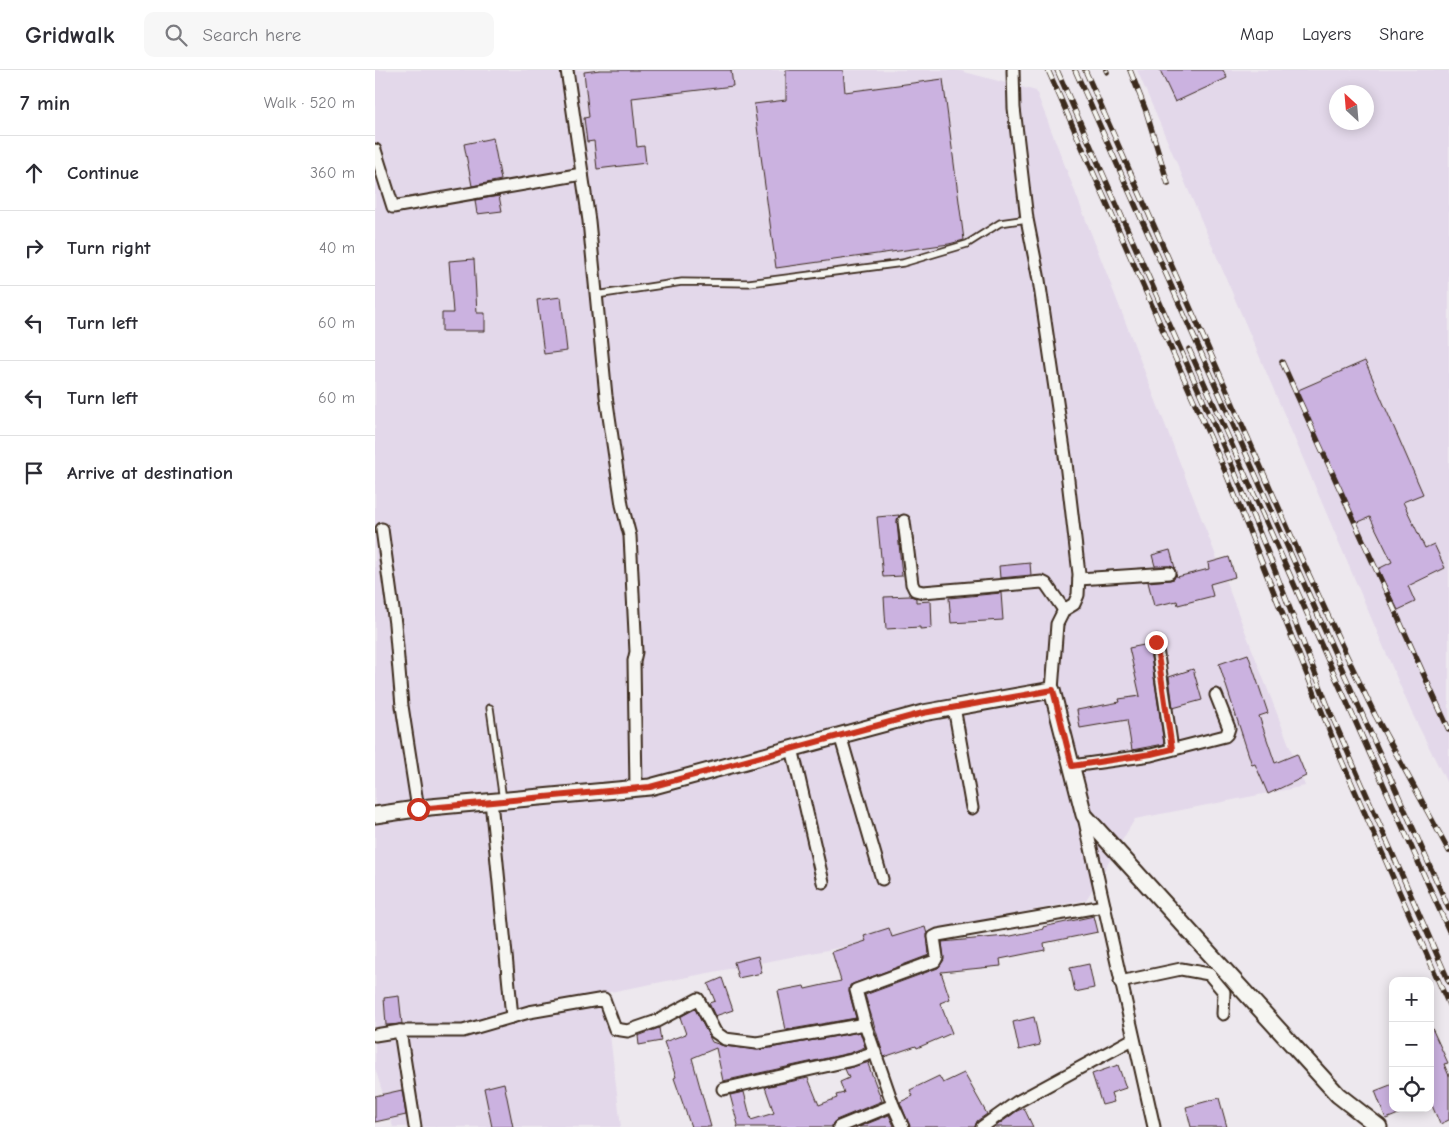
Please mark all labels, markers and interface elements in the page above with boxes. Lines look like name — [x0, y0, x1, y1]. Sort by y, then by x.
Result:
search box — [144, 12, 494, 57]
text: Gridwalk — [25, 21, 114, 49]
icon: search — [162, 21, 190, 49]
text: Search here — [202, 24, 301, 46]
text: Map — [1240, 24, 1274, 45]
text: Layers — [1302, 24, 1351, 45]
text: Share — [1379, 24, 1424, 45]
north arrow — [1329, 85, 1374, 130]
text: 7 min — [20, 91, 70, 115]
text: Walk · 520 m — [264, 94, 355, 112]
icon: ahead — [20, 159, 48, 187]
text: Continue — [67, 162, 139, 184]
text: 360 m — [310, 164, 355, 182]
icon: right — [20, 234, 48, 262]
text: Turn right — [67, 237, 151, 259]
text: 40 m — [319, 239, 355, 257]
icon: left — [20, 309, 48, 337]
text: Turn left — [67, 312, 138, 334]
text: 60 m — [318, 314, 355, 332]
icon: left — [20, 384, 48, 412]
text: Turn left — [67, 387, 138, 409]
text: 60 m — [318, 389, 355, 407]
icon: arrive — [20, 459, 48, 487]
text: Arrive at destination — [67, 462, 233, 484]
route end — [1145, 631, 1168, 654]
route start — [407, 798, 430, 821]
map controls — [1389, 977, 1434, 1112]
button: + — [1389, 977, 1434, 1022]
button: − — [1389, 1022, 1434, 1067]
button: locate — [1389, 1067, 1434, 1112]

